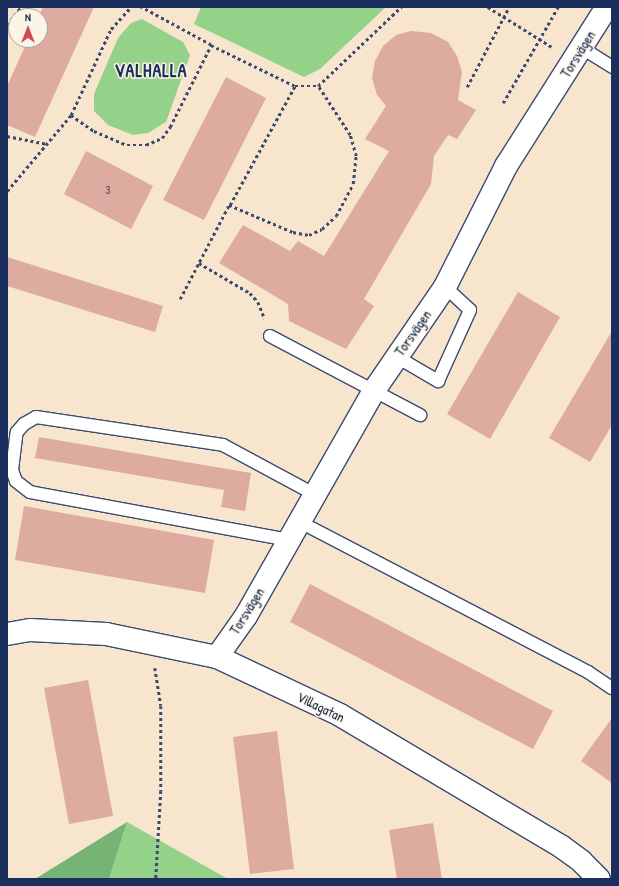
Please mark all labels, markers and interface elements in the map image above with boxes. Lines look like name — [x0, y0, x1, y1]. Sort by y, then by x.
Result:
north arrow — [8, 8, 48, 48]
text: N — [25, 10, 31, 24]
street label: Torsvägen — [557, 27, 599, 81]
district label: VALHALLA — [115, 60, 187, 82]
house number: 3 — [105, 183, 111, 197]
street label: Torsvägen — [391, 307, 435, 359]
street label: Torsvägen — [226, 584, 268, 638]
street label: Villagatan — [294, 688, 348, 726]

